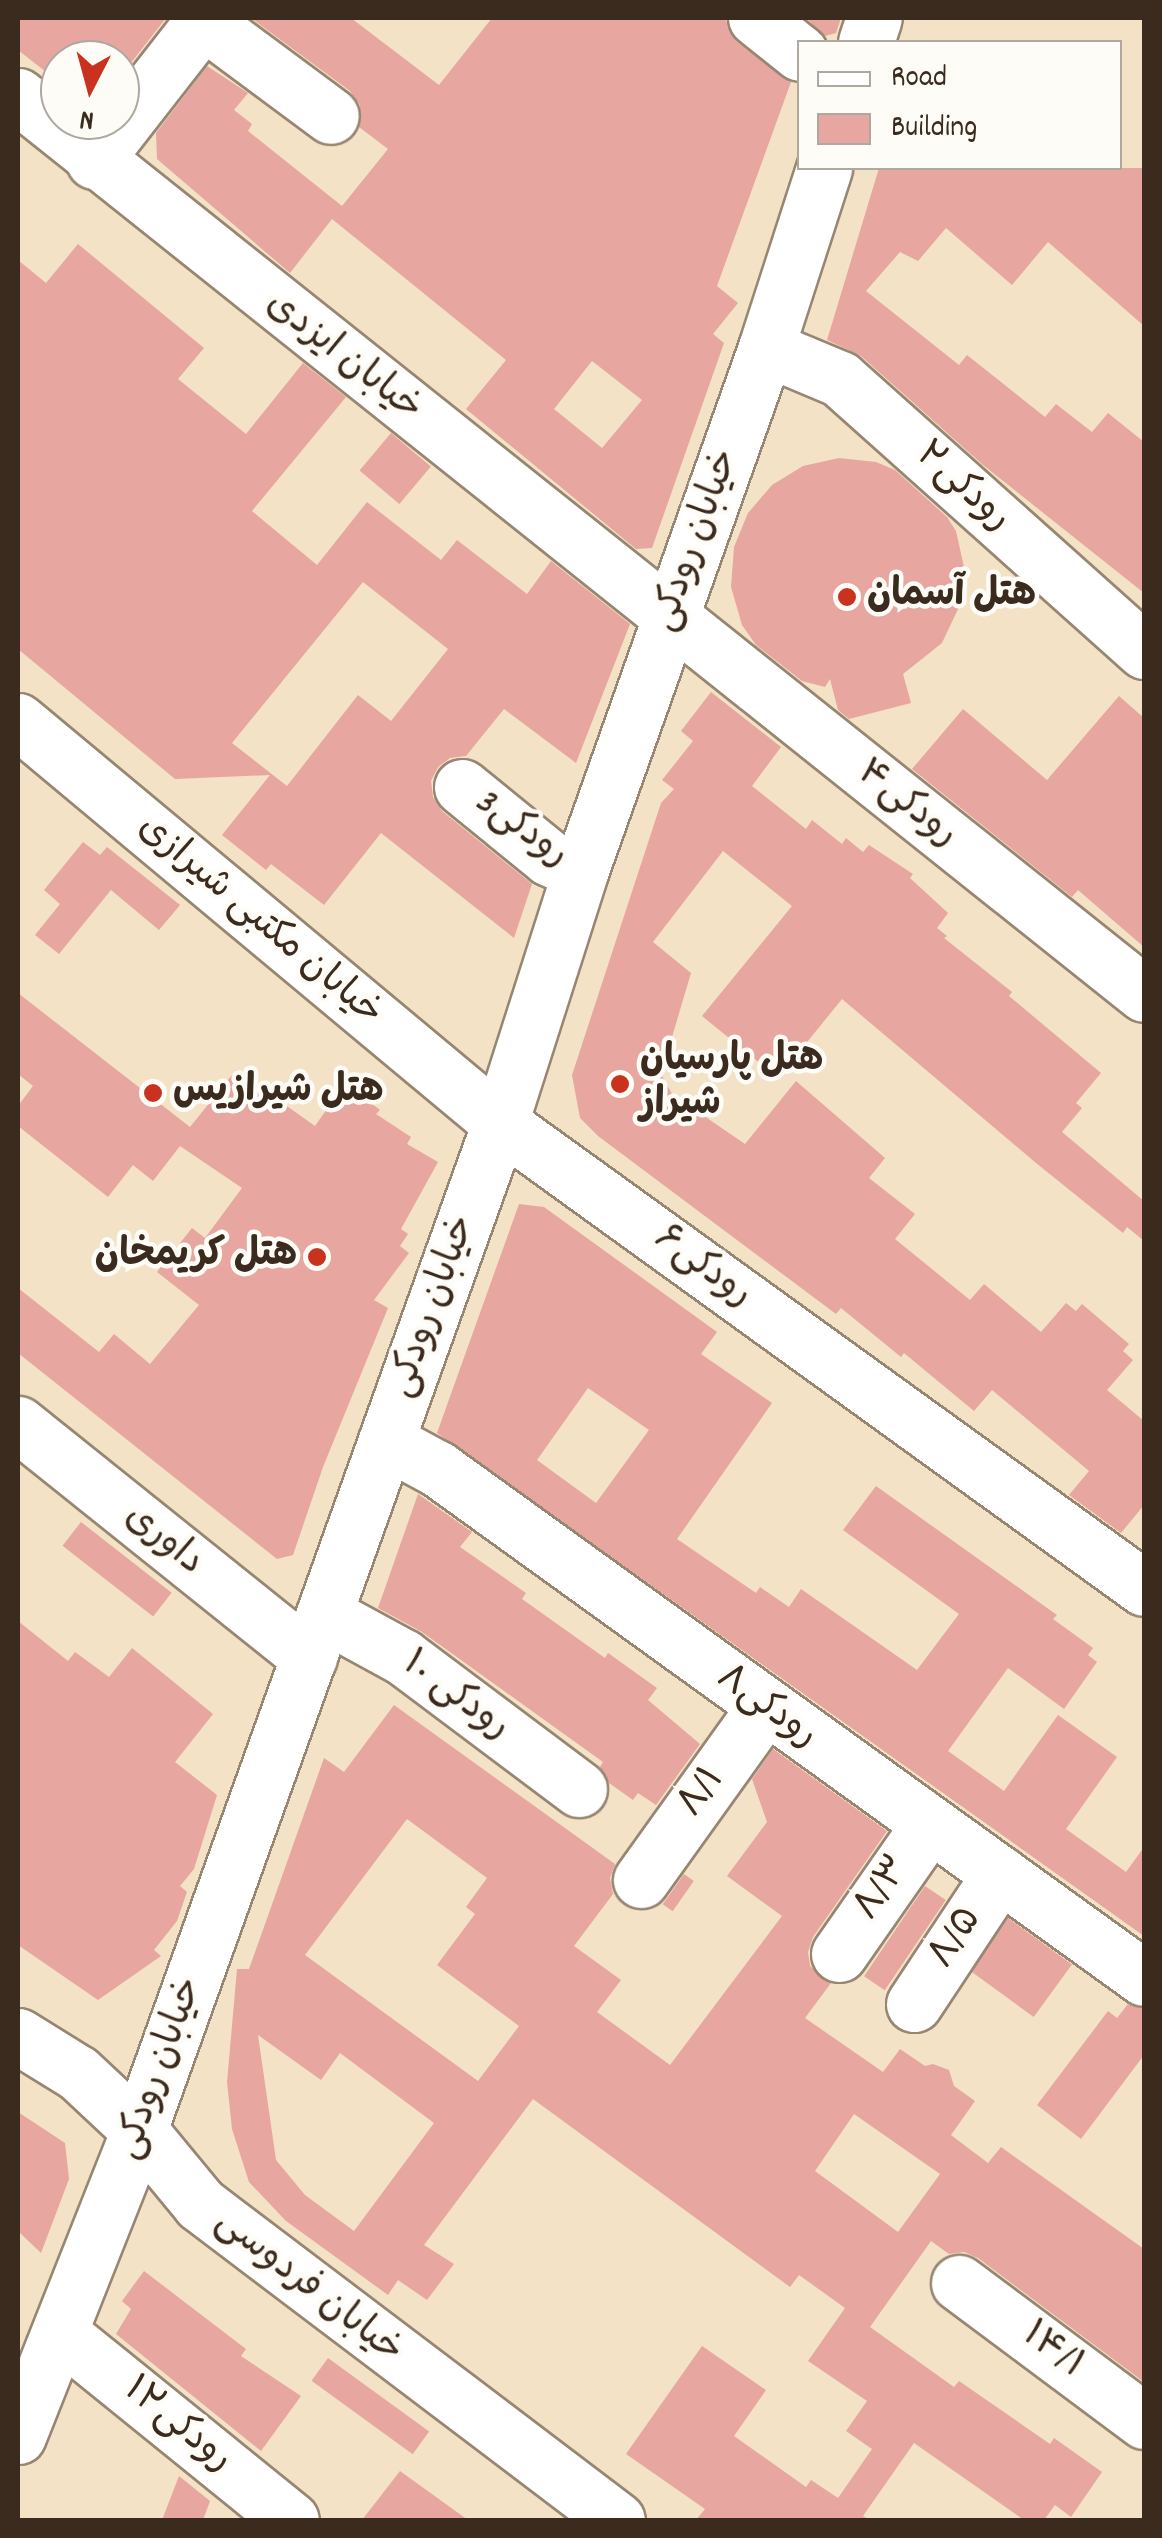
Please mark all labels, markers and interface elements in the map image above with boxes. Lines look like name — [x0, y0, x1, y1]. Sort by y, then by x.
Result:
north arrow — [40, 40, 140, 140]
legend — [797, 40, 1122, 170]
text: Road — [891, 58, 947, 101]
text: N — [78, 97, 96, 138]
text: Building — [891, 108, 977, 151]
street label: خیابان ایزدی — [256, 283, 430, 433]
street label: رودکی۲ — [905, 433, 1019, 543]
street label: خیابان رودکی — [643, 444, 751, 638]
place label: هتل آسمان — [867, 574, 1036, 620]
marker: هتل آسمان — [836, 586, 858, 608]
street label: رودکی۴ — [846, 751, 966, 859]
street label: 3رودکی — [465, 781, 577, 879]
street label: خیابان مکتبی شیرازی — [127, 806, 391, 1038]
place label: هتل پارسیان شیراز — [640, 1039, 823, 1128]
place label: هتل شیرازیس — [173, 1070, 384, 1116]
marker: هتل پارسیان شیراز — [609, 1073, 631, 1095]
marker: هتل شیرازیس — [142, 1082, 164, 1104]
street label: خیابان رودکی — [380, 1210, 488, 1404]
street label: رودکی۶ — [644, 1217, 760, 1319]
place label: هتل کریمخان — [95, 1234, 297, 1280]
marker: هتل کریمخان — [306, 1246, 328, 1268]
street label: داوری — [114, 1495, 212, 1587]
street label: رودکی ۱۰ — [392, 1643, 518, 1751]
street label: رودکی۸ — [706, 1656, 826, 1760]
street label: ۸/۱ — [670, 1759, 736, 1827]
street label: ۸/۳ — [846, 1848, 922, 1930]
street label: ۸/۵ — [921, 1900, 993, 1978]
street label: خیابان رودکی — [107, 1972, 215, 2166]
street label: خیابان فردوسی — [205, 2201, 411, 2375]
street label: ۱۴/۱ — [1012, 2314, 1092, 2390]
street label: رودکی۱۲ — [113, 2368, 241, 2484]

